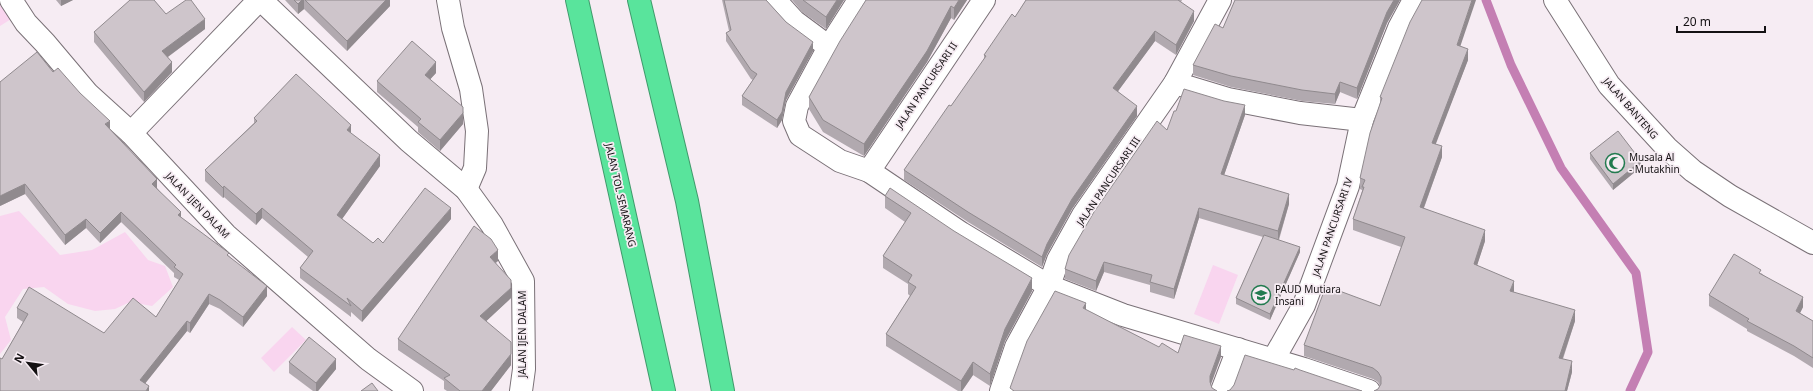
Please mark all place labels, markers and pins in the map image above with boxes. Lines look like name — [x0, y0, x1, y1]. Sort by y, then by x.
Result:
place label: Musala Al - Mutakhin — [1629, 150, 1680, 176]
mosque icon: Musala Al - Mutakhin — [1604, 152, 1626, 174]
place label: PAUD Mutiara Insani — [1275, 282, 1341, 308]
school or university icon: PAUD Mutiara Insani — [1250, 284, 1272, 306]

